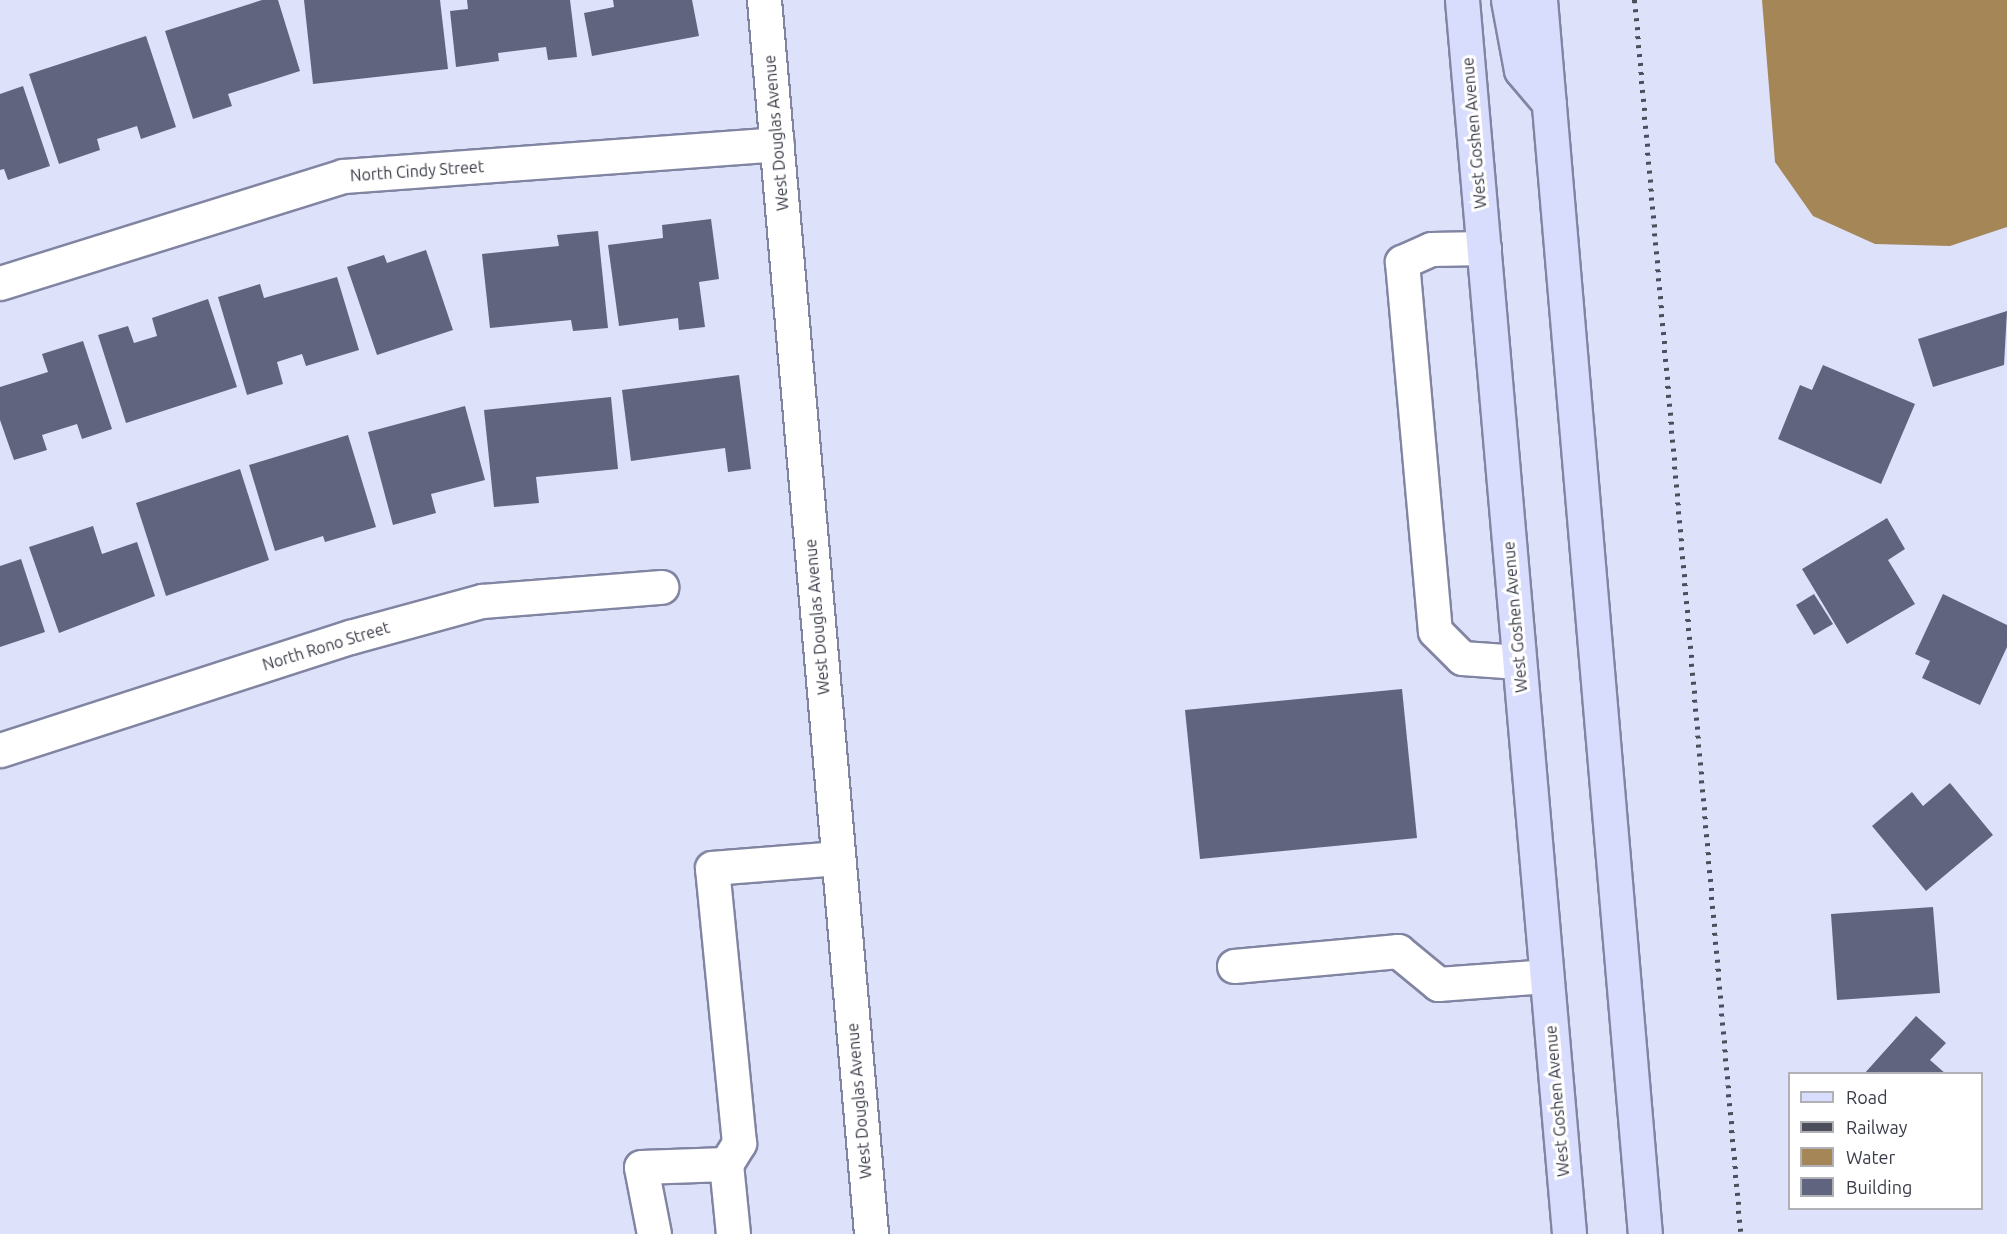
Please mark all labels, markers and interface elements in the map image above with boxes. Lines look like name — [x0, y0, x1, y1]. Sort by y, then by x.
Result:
street label: West Douglas Avenue — [760, 54, 792, 212]
street label: West Goshen Avenue — [1458, 57, 1490, 209]
street label: North Cindy Street — [349, 157, 485, 185]
street label: West Douglas Avenue — [801, 538, 833, 696]
street label: West Goshen Avenue — [1499, 541, 1531, 693]
street label: North Rono Street — [260, 618, 392, 674]
street label: West Douglas Avenue — [843, 1022, 875, 1180]
street label: West Goshen Avenue — [1541, 1025, 1573, 1177]
legend — [1788, 1072, 1983, 1210]
text: Road — [1846, 1087, 1888, 1107]
text: Railway — [1846, 1117, 1907, 1137]
text: Water — [1846, 1147, 1895, 1167]
text: Building — [1846, 1177, 1912, 1197]

